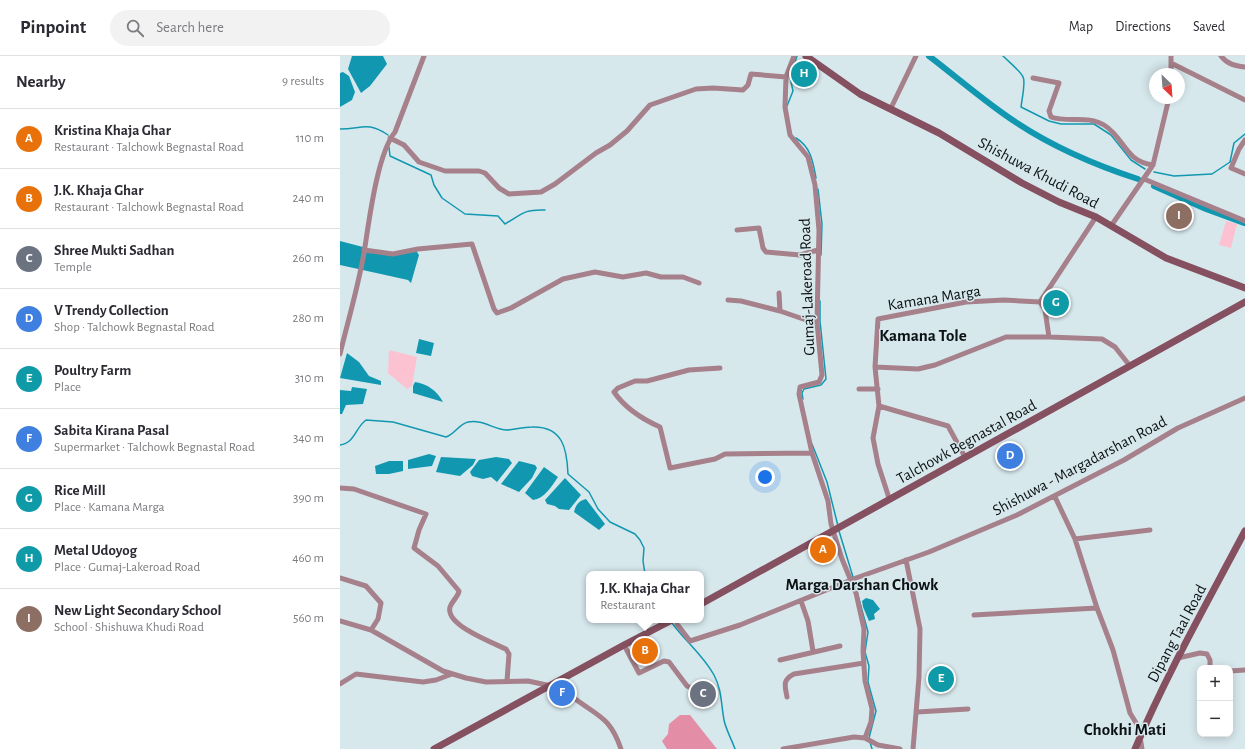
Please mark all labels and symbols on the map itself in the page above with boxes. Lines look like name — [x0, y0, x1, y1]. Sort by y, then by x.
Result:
pin: H — [791, 59, 817, 89]
north arrow — [1149, 68, 1185, 104]
street label: Shishuwa Khudi Road — [976, 134, 1102, 211]
pin: I — [1166, 201, 1192, 231]
street label: Gumaj-Lakeroad Road — [797, 218, 818, 356]
street label: Kamana Marga — [886, 283, 982, 313]
pin: G — [1043, 288, 1069, 318]
district label: Kamana Tole — [879, 327, 967, 344]
street label: Talchowk Begnastal Road — [894, 397, 1039, 487]
street label: Shishuwa - Margadarshan Road — [990, 413, 1169, 519]
pin: D — [997, 441, 1023, 471]
your location — [755, 467, 775, 487]
pin: A — [810, 535, 836, 565]
district label: Marga Darshan Chowk — [785, 576, 939, 593]
street label: Dipang Taal Road — [1144, 582, 1209, 685]
pin: B — [632, 636, 658, 666]
pin: E — [928, 664, 954, 694]
pin: F — [549, 678, 575, 708]
pin: C — [690, 679, 716, 709]
district label: Chokhi Mati — [1084, 721, 1166, 738]

